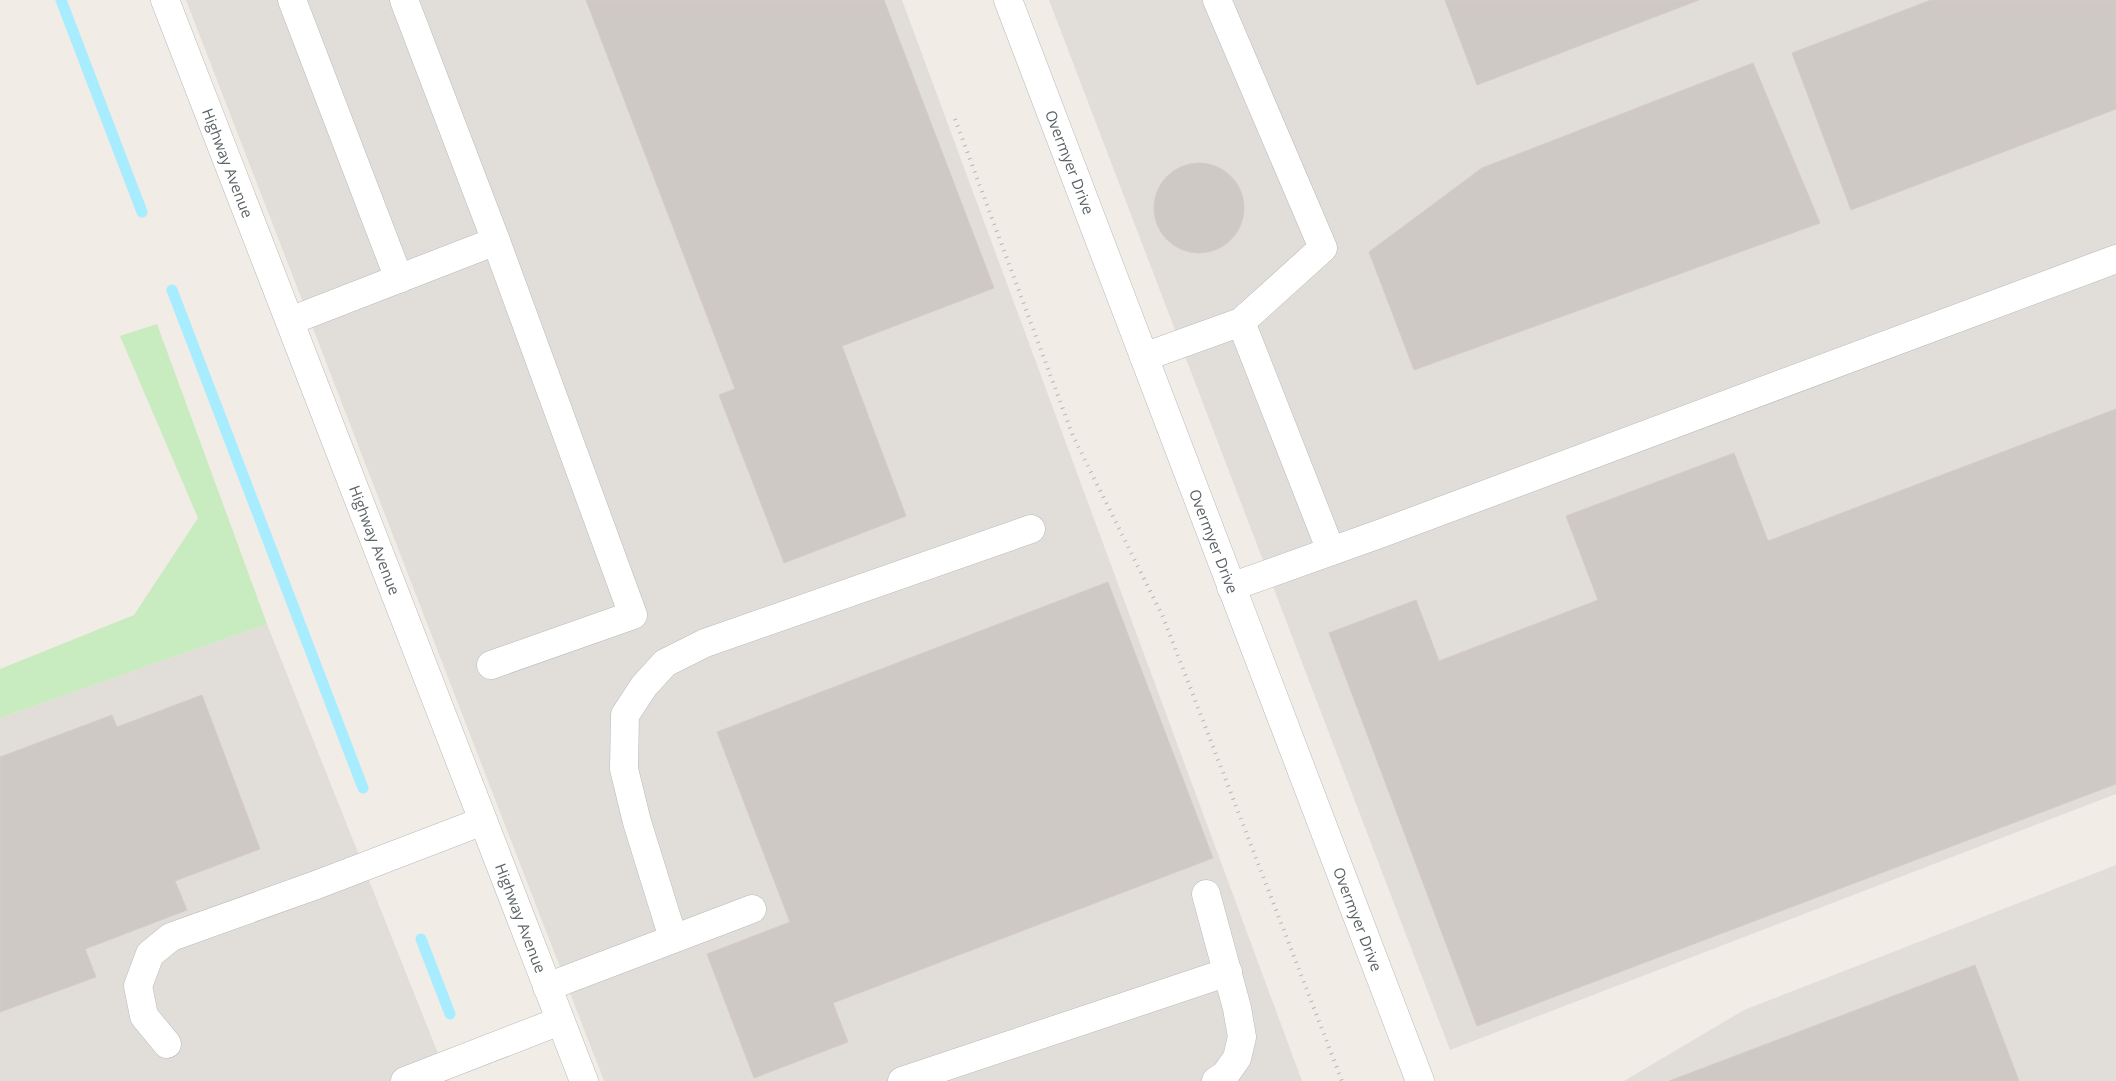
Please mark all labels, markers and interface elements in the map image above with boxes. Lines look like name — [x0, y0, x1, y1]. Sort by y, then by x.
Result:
street label: Highway Avenue — [198, 105, 258, 221]
street label: Overmyer Drive — [1041, 107, 1099, 217]
street label: Highway Avenue — [345, 482, 405, 598]
street label: Overmyer Drive — [1185, 486, 1243, 596]
street label: Highway Avenue — [491, 860, 551, 976]
street label: Overmyer Drive — [1329, 864, 1387, 974]

